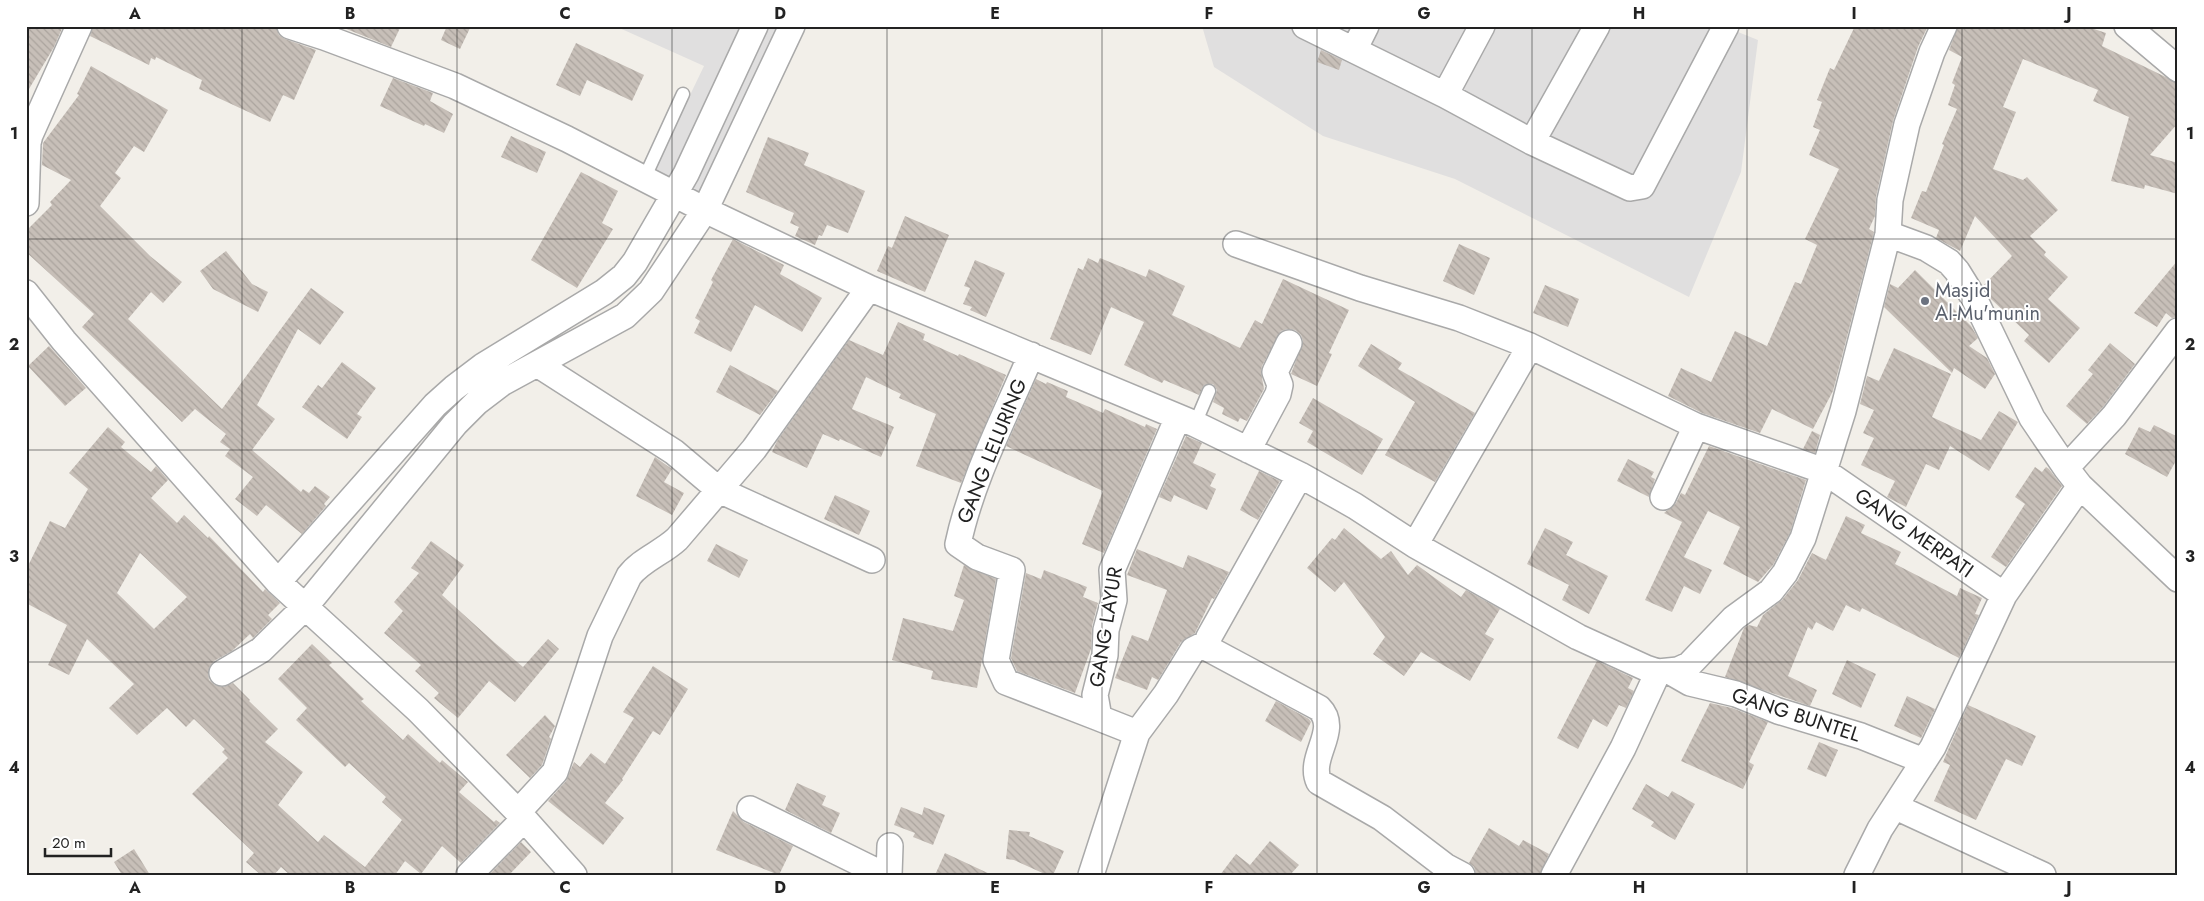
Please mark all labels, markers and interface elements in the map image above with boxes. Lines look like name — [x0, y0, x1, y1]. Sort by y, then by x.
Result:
text: A — [128, 2, 141, 25]
text: B — [345, 2, 355, 25]
text: C — [559, 2, 571, 25]
text: D — [774, 2, 786, 25]
text: E — [990, 2, 1000, 25]
text: F — [1205, 2, 1213, 25]
text: G — [1417, 2, 1431, 25]
text: H — [1633, 2, 1645, 25]
text: I — [1851, 2, 1857, 25]
text: J — [2063, 2, 2072, 25]
text: 1 — [10, 122, 18, 145]
text: 1 — [2186, 122, 2194, 145]
place label: Masjid Al-Mu'munin — [1935, 276, 2040, 328]
marker: Masjid Al-Mu'munin — [1919, 295, 1931, 307]
text: 2 — [9, 333, 19, 356]
text: 2 — [2185, 333, 2195, 356]
street label: GANG LELURING — [950, 374, 1034, 528]
street label: GANG MERPATI — [1849, 481, 1979, 585]
text: 3 — [9, 545, 19, 568]
text: 3 — [2185, 545, 2195, 568]
street label: GANG LAYUR — [1082, 565, 1130, 689]
street label: GANG BUNTEL — [1728, 681, 1864, 749]
text: 4 — [8, 756, 20, 779]
text: 4 — [2184, 756, 2196, 779]
scale bar — [45, 826, 111, 858]
text: 20 m — [52, 832, 86, 854]
text: A — [128, 876, 141, 899]
text: B — [345, 876, 355, 899]
text: C — [559, 876, 571, 899]
text: D — [774, 876, 786, 899]
text: E — [990, 876, 1000, 899]
text: F — [1205, 876, 1213, 899]
text: G — [1417, 876, 1431, 899]
text: H — [1633, 876, 1645, 899]
text: I — [1851, 876, 1857, 899]
text: J — [2063, 876, 2072, 899]

